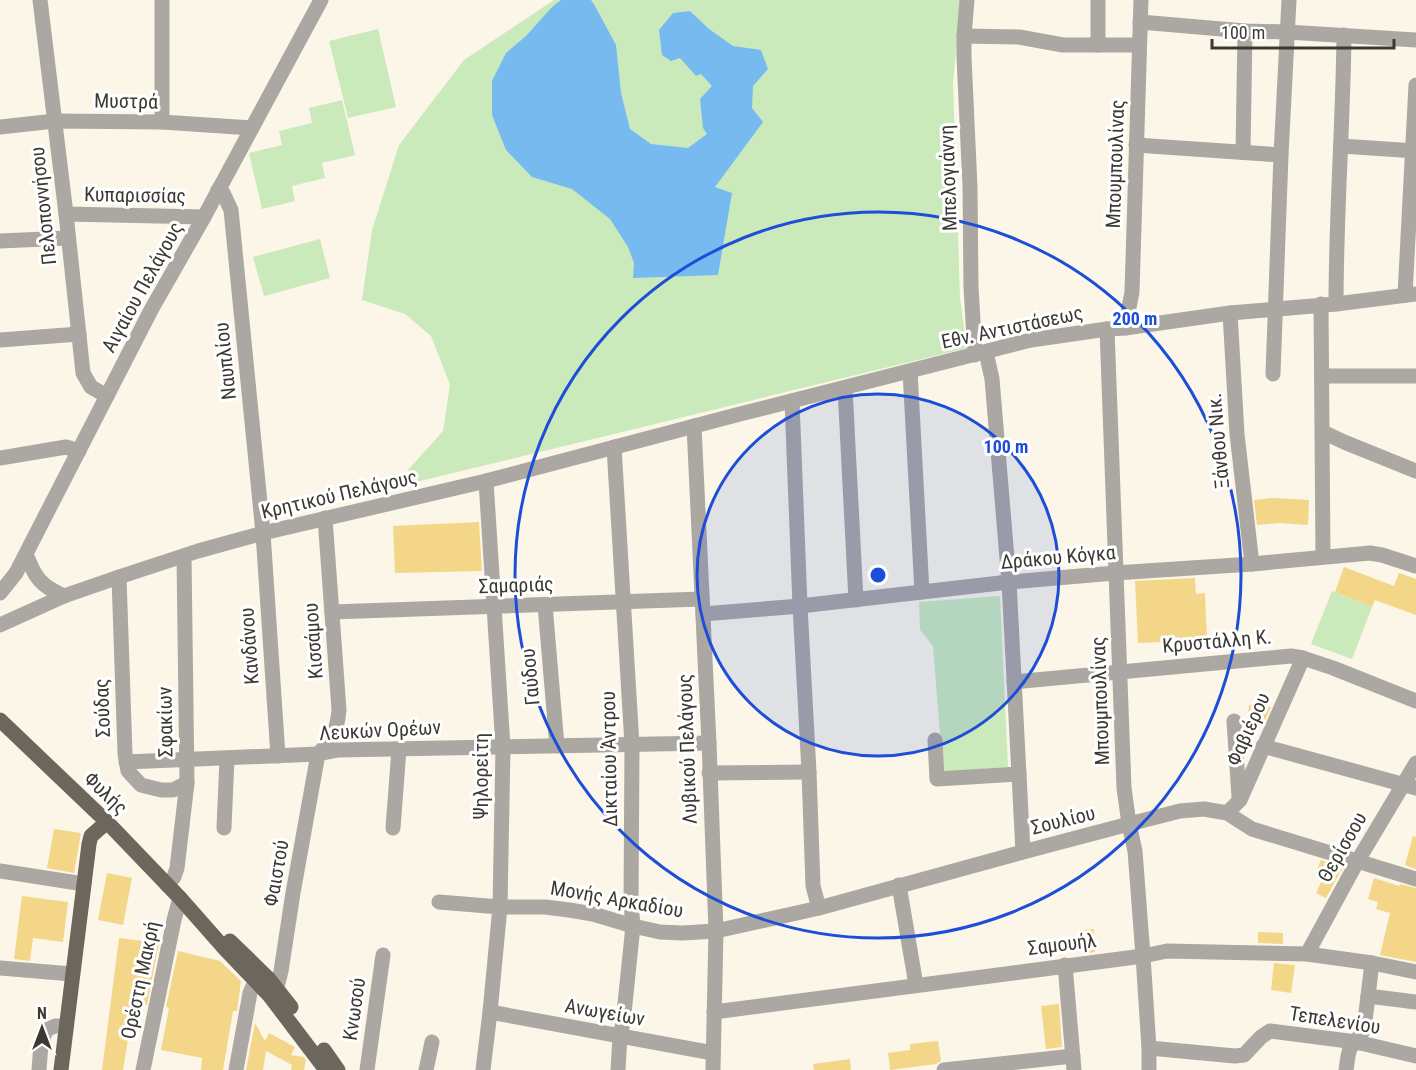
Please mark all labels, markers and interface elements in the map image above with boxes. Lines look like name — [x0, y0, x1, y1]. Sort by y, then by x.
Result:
scale bar — [1212, 12, 1394, 50]
text: 100 m — [1221, 22, 1265, 43]
street label: Μυστρά — [94, 88, 158, 114]
street label: Μπουμπουλίνας — [1101, 99, 1129, 229]
street label: Μπελογιάννη — [934, 124, 962, 232]
street label: Πελοποννήσου — [25, 146, 61, 266]
street label: Κυπαρισσίας — [84, 182, 186, 208]
street label: Αιγαίου Πελάγους — [96, 218, 188, 356]
street label: Εθν. Αντιστάσεως — [939, 300, 1085, 354]
text: 200 m — [1113, 308, 1157, 329]
street label: Ναυπλίου — [209, 321, 241, 401]
street label: Ξάνθου Νικ. — [1202, 392, 1234, 490]
text: 100 m — [984, 436, 1028, 457]
street label: Κρητικού Πελάγους — [259, 464, 419, 524]
street label: Δράκου Κόγκα — [999, 540, 1117, 574]
centre of rings — [868, 565, 888, 585]
street label: Σαμαριάς — [478, 572, 554, 598]
street label: Κισσάμου — [298, 602, 328, 680]
street label: Κανδάνου — [234, 607, 264, 685]
street label: Κρυστάλλη Κ. — [1161, 624, 1273, 658]
street label: Μπουμπουλίνας — [1086, 636, 1114, 766]
street label: Γαύδου — [516, 648, 544, 706]
street label: Λυβικού Πελάγους — [672, 673, 702, 825]
street label: Σούδας — [89, 678, 115, 738]
street label: Σφακίων — [152, 686, 178, 758]
street label: Φαβιέρου — [1221, 689, 1275, 769]
street label: Δικταίου Άντρου — [596, 691, 622, 827]
street label: Λευκών Ορέων — [319, 715, 442, 745]
street label: Ψηλορείτη — [469, 733, 493, 819]
street label: Φυλής — [79, 767, 133, 819]
street label: Σουλίου — [1029, 800, 1097, 840]
street label: Θερίσσου — [1312, 808, 1372, 886]
street label: Φαιστού — [258, 838, 294, 908]
street label: Μονής Αρκαδίου — [549, 876, 685, 922]
street label: Ορέστη Μακρή — [116, 919, 164, 1041]
street label: Σαμουήλ — [1026, 928, 1098, 960]
street label: Κνωσού — [338, 976, 370, 1042]
street label: Ανωγείων — [563, 993, 647, 1031]
north arrow — [12, 998, 72, 1058]
street label: Τεπελενίου — [1288, 1001, 1382, 1039]
text: N — [37, 1004, 47, 1023]

